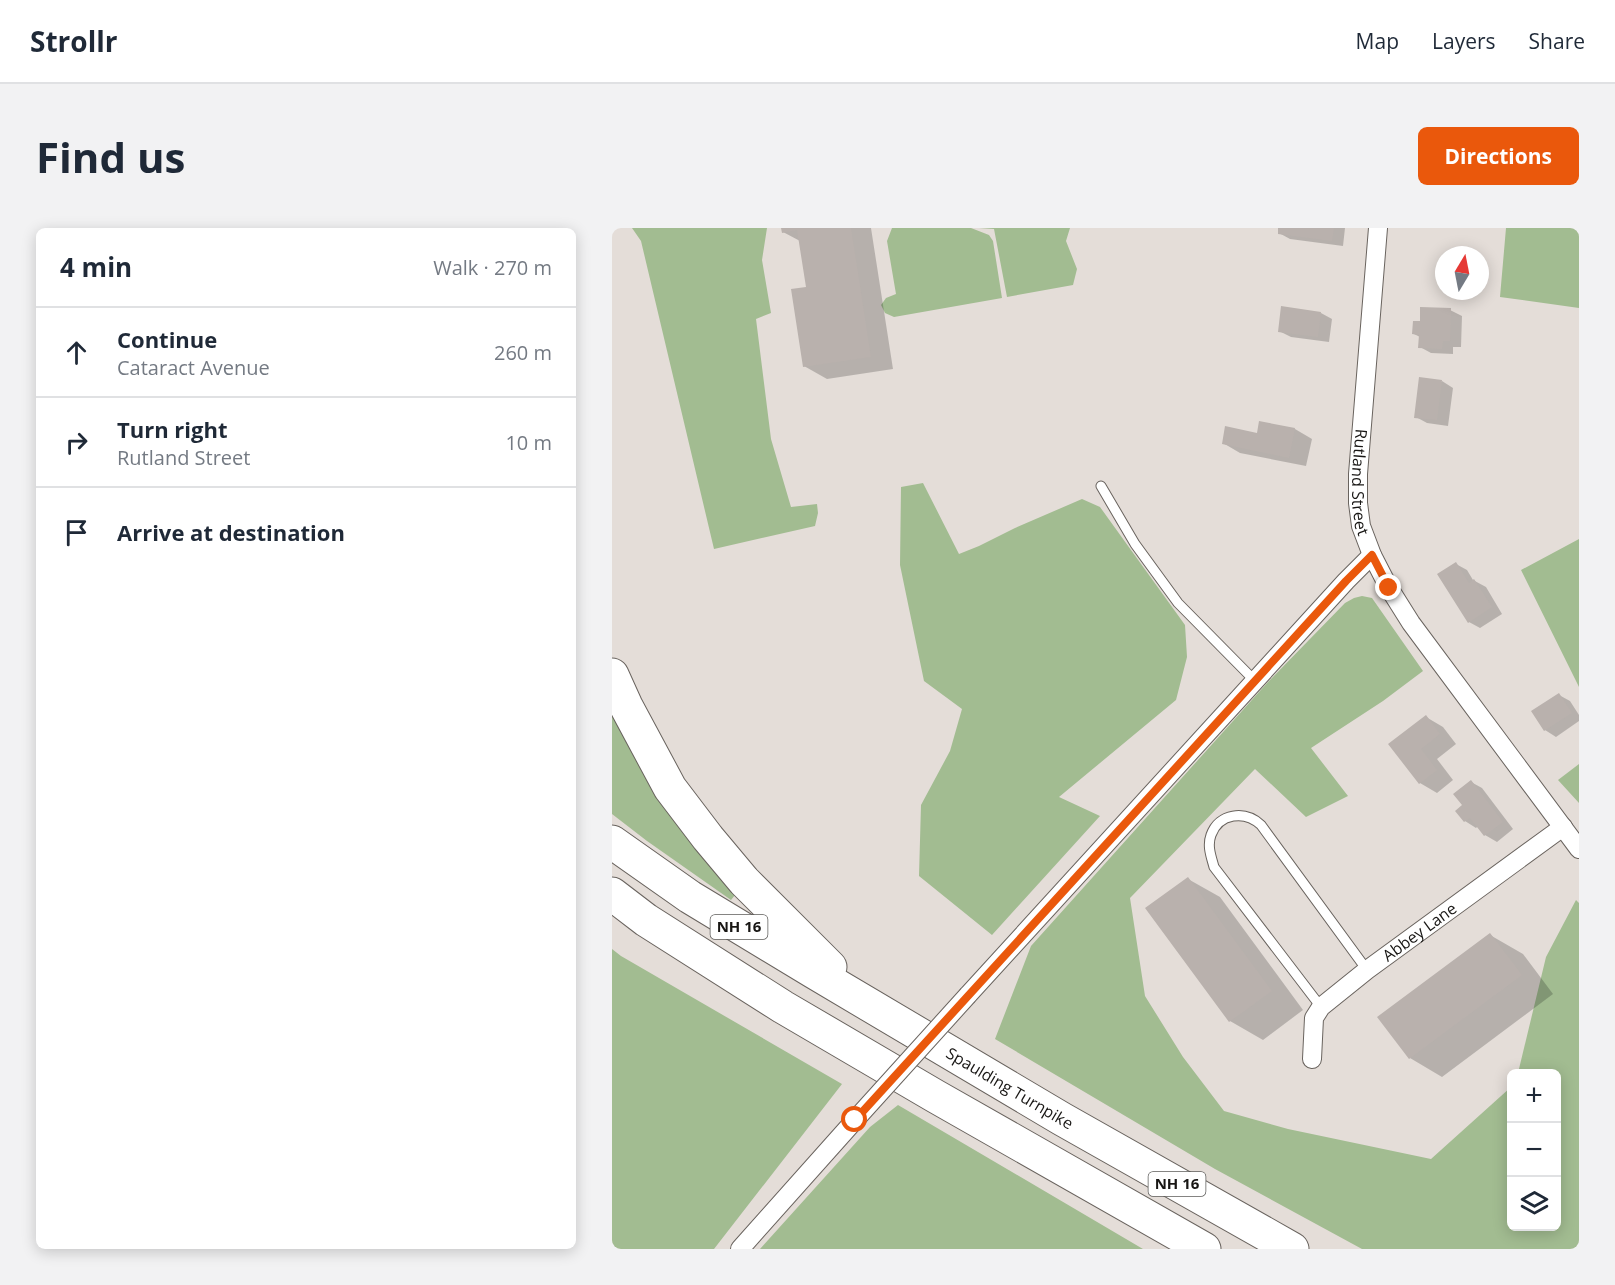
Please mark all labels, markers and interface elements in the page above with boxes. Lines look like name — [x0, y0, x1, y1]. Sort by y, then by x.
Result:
text: Strollr — [30, 22, 117, 60]
text: Map — [1356, 27, 1399, 55]
text: Layers — [1432, 27, 1496, 55]
text: Share — [1529, 27, 1585, 55]
button: Directions — [1418, 127, 1579, 185]
text: Find us — [36, 128, 185, 185]
north arrow — [1435, 246, 1489, 300]
text: 4 min — [60, 249, 132, 285]
text: Walk · 270 m — [433, 254, 552, 281]
text: Continue — [117, 324, 217, 354]
icon: ahead — [60, 336, 93, 369]
text: 260 m — [494, 339, 552, 366]
text: Cataract Avenue — [117, 354, 270, 381]
text: Turn right — [117, 414, 228, 444]
icon: right — [60, 426, 93, 459]
street label: Rutland Street — [1347, 428, 1375, 539]
text: 10 m — [505, 429, 552, 456]
text: Rutland Street — [117, 444, 250, 471]
icon: arrive — [60, 516, 93, 549]
text: Arrive at destination — [117, 517, 345, 547]
route end — [1375, 574, 1401, 600]
street label: Abbey Lane — [1378, 897, 1461, 966]
road number: NH 16 — [710, 915, 768, 939]
street label: Spaulding Turnpike — [942, 1042, 1077, 1134]
map controls — [1507, 1069, 1561, 1231]
button: + — [1507, 1069, 1561, 1123]
route start — [841, 1106, 867, 1132]
button: − — [1507, 1123, 1561, 1177]
road number: NH 16 — [1148, 1172, 1206, 1196]
button: layers — [1507, 1177, 1561, 1231]

